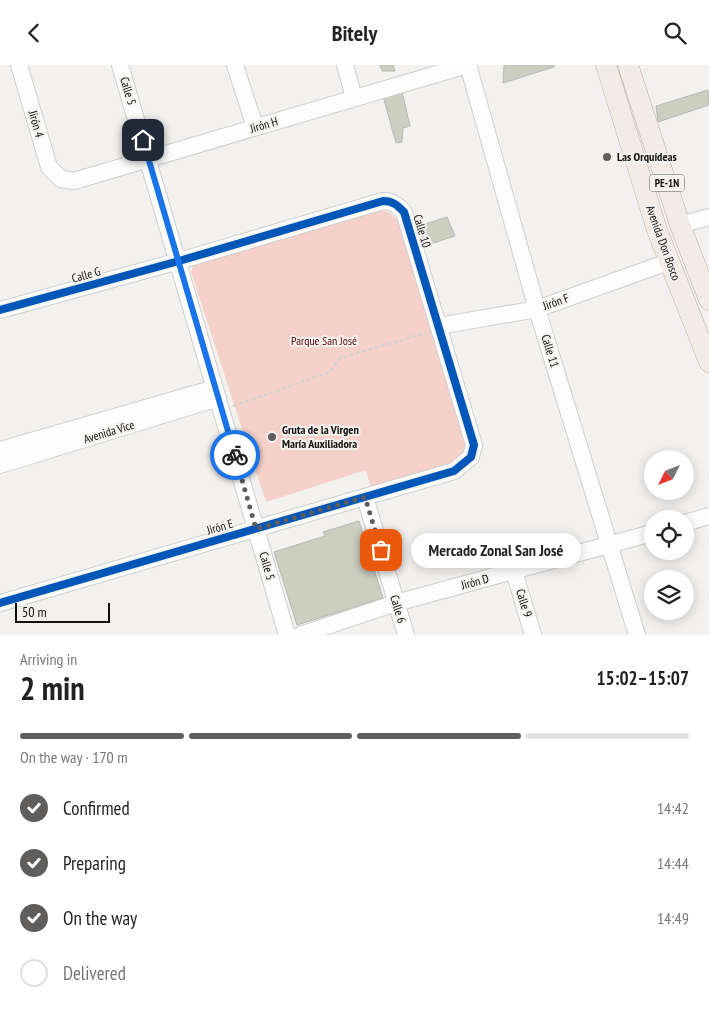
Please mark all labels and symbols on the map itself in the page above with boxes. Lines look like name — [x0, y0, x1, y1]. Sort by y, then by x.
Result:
street label: Calle 5 — [117, 75, 140, 107]
street label: Jirón 4 — [25, 108, 48, 140]
street label: Jirón H — [247, 113, 279, 136]
pin — [122, 119, 164, 161]
place label: Las Orquídeas — [617, 149, 677, 164]
marker: Las Orquídeas — [601, 151, 613, 163]
road number: PE-1N — [650, 175, 684, 191]
street label: Avenida Don Bosco — [643, 203, 684, 282]
street label: Calle 10 — [410, 212, 435, 249]
street label: Calle G — [70, 263, 102, 286]
street label: Jirón F — [540, 290, 571, 313]
street label: Calle 11 — [538, 332, 563, 369]
park label: Parque San José — [291, 333, 357, 348]
street label: Avenida Vice — [82, 417, 136, 446]
place label: Gruta de la Virgen María Auxiliadora — [282, 422, 359, 451]
courier — [210, 430, 260, 480]
marker: Gruta de la Virgen María Auxiliadora — [266, 431, 278, 443]
north arrow — [644, 450, 694, 500]
street label: Jirón E — [204, 516, 235, 538]
pin — [360, 529, 402, 571]
callout: Mercado Zonal San José — [411, 533, 581, 567]
street label: Calle 5 — [256, 550, 279, 582]
street label: Jirón D — [458, 571, 490, 593]
street label: Calle 9 — [513, 587, 536, 619]
street label: Calle 6 — [387, 593, 410, 625]
scale bar — [15, 600, 110, 623]

